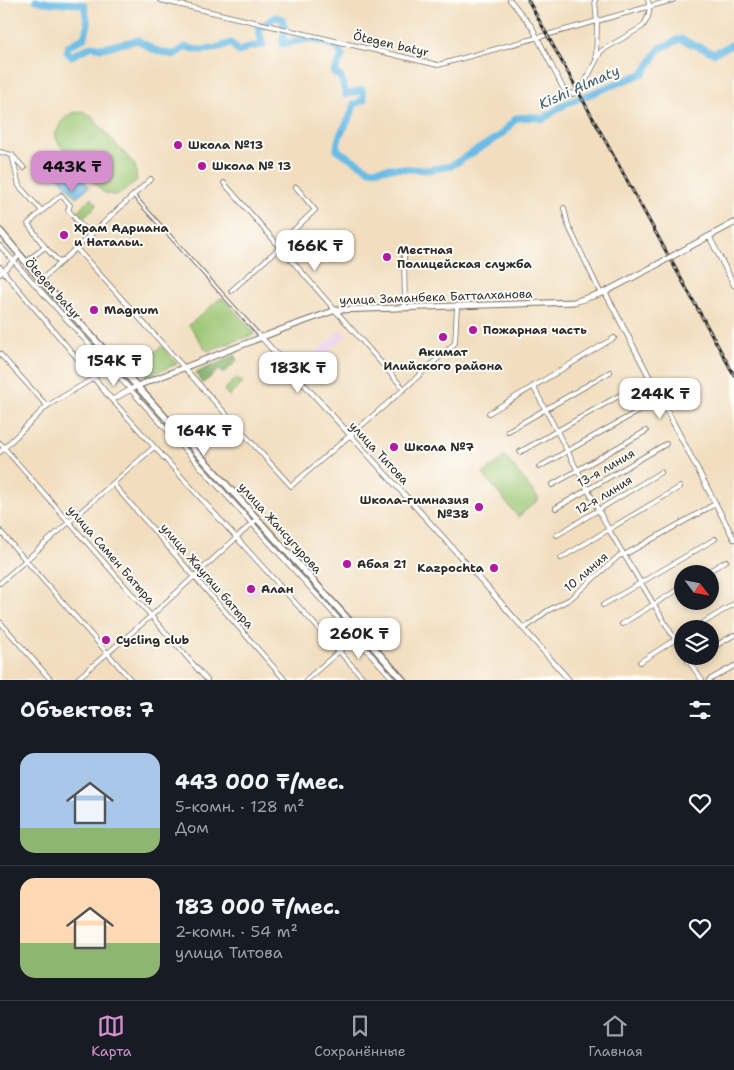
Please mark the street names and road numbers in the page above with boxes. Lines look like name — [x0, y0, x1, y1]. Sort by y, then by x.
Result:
street label: Ötegen batyr — [352, 28, 431, 61]
street label: Ötegen batyr — [21, 255, 85, 323]
street label: улица Заманбека Батталханова — [339, 286, 533, 308]
street label: улица Титова — [346, 418, 413, 488]
street label: 13-я линия — [574, 445, 638, 491]
street label: 12-я линия — [573, 472, 635, 518]
street label: улица Жансугурова — [235, 479, 326, 577]
street label: улица Самен Батыра — [64, 502, 159, 608]
street label: улица Жаугаш батыра — [157, 520, 258, 633]
street label: 10 линия — [561, 549, 611, 595]

